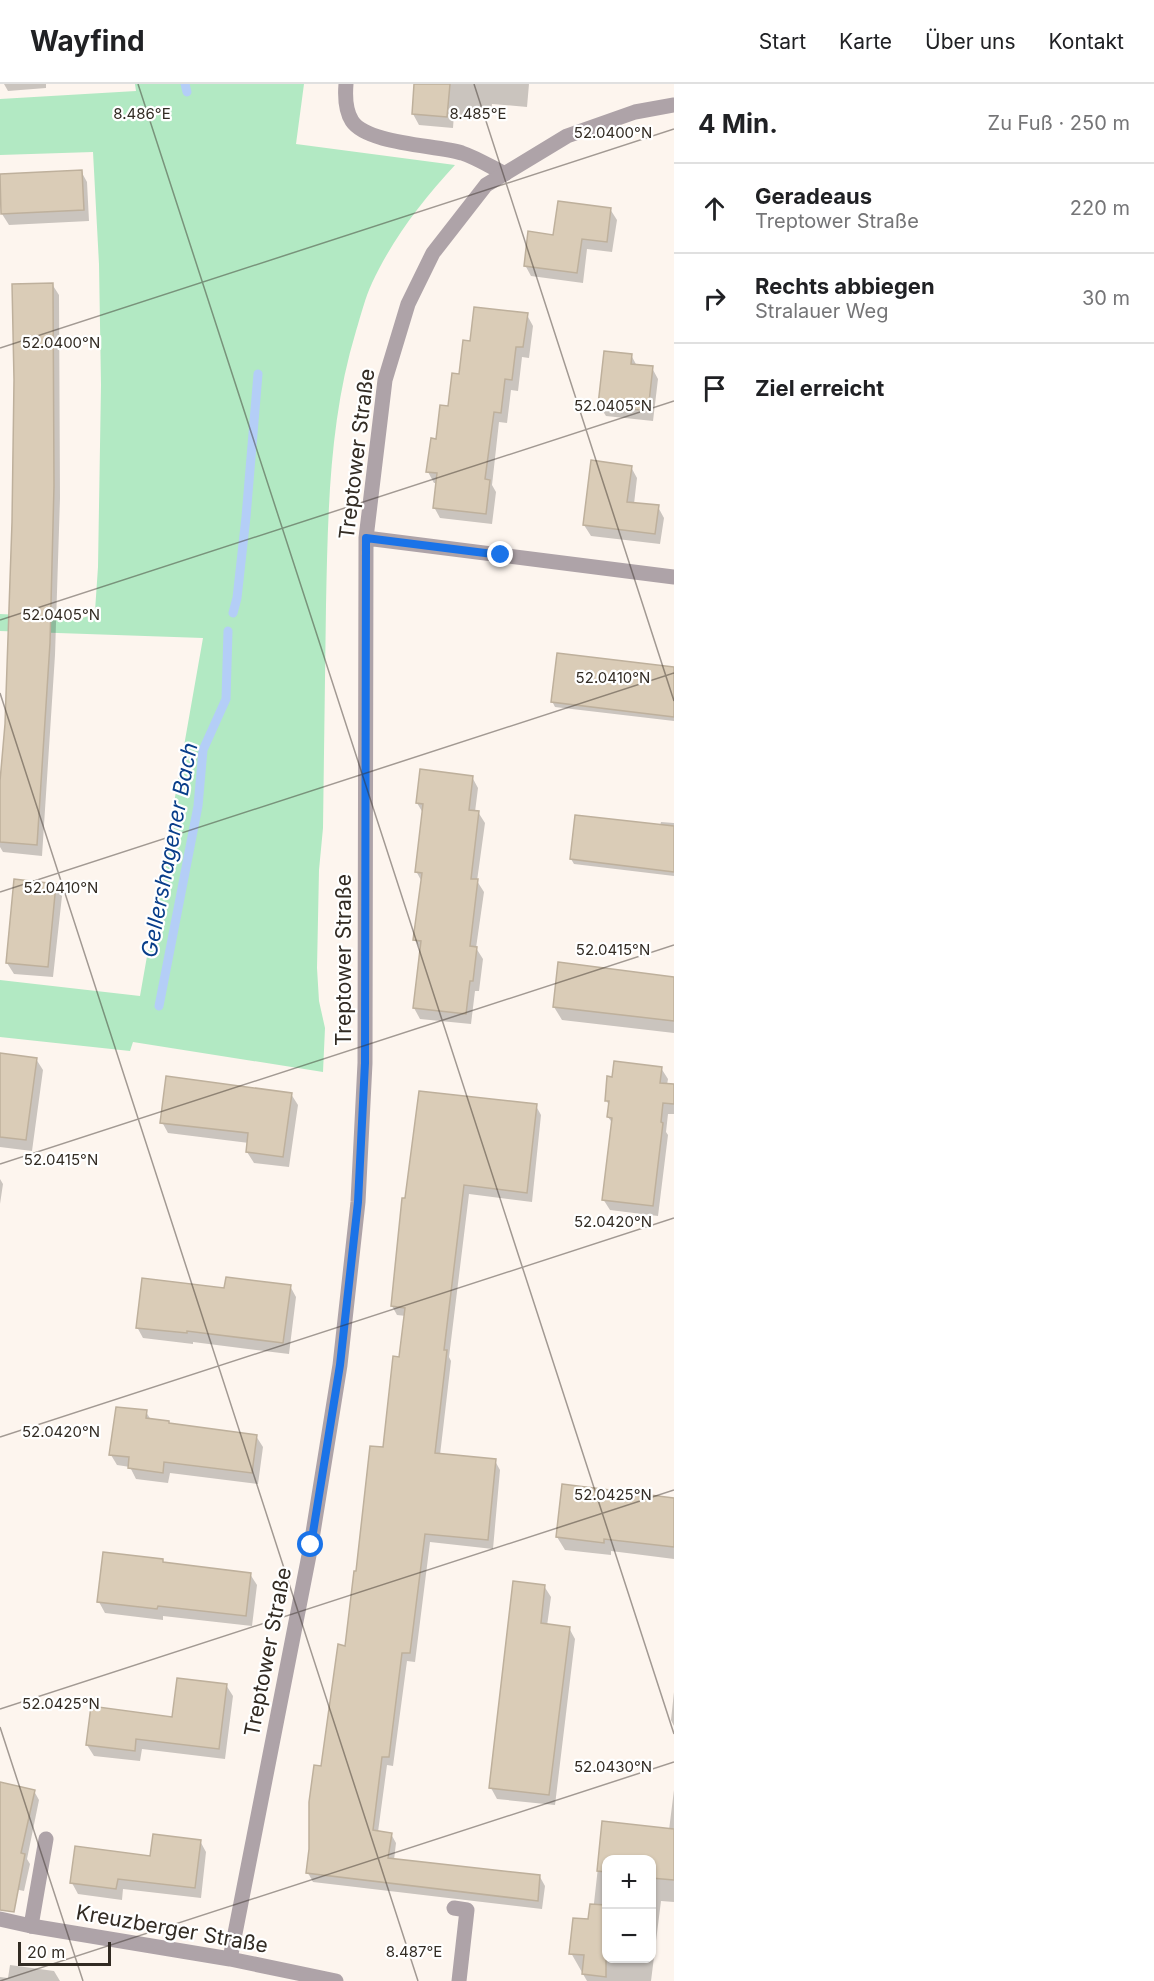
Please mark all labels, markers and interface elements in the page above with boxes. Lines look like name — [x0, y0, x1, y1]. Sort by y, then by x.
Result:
text: Wayfind — [30, 24, 145, 58]
text: Start — [759, 29, 806, 54]
text: Karte — [839, 29, 892, 54]
text: Über uns — [925, 29, 1016, 54]
text: Kontakt — [1049, 29, 1124, 54]
text: 8.486°E — [113, 104, 171, 123]
text: 8.485°E — [449, 104, 507, 123]
text: 4 Min. — [698, 108, 778, 139]
text: Zu Fuß · 250 m — [988, 111, 1130, 135]
text: 52.0400°N — [574, 123, 652, 142]
text: Geradeaus — [755, 183, 872, 209]
icon: ahead — [698, 192, 731, 225]
text: 220 m — [1070, 196, 1130, 220]
text: Treptower Straße — [755, 209, 919, 233]
text: Rechts abbiegen — [755, 273, 935, 299]
icon: right — [698, 282, 731, 315]
text: 30 m — [1082, 286, 1130, 310]
text: Stralauer Weg — [755, 299, 888, 323]
text: 52.0400°N — [22, 333, 100, 352]
street label: Treptower Straße — [334, 367, 379, 541]
icon: arrive — [698, 372, 731, 405]
text: Ziel erreicht — [755, 375, 884, 401]
text: 52.0405°N — [574, 396, 652, 415]
route end — [487, 541, 513, 567]
text: 52.0405°N — [22, 605, 100, 624]
text: 52.0410°N — [576, 668, 650, 687]
water label: Gellershagener Bach — [135, 740, 203, 960]
street label: Treptower Straße — [331, 874, 356, 1046]
text: 52.0410°N — [24, 878, 98, 897]
text: 52.0415°N — [576, 940, 650, 959]
text: 52.0415°N — [24, 1150, 98, 1169]
text: 52.0420°N — [574, 1212, 652, 1231]
text: 52.0420°N — [22, 1422, 100, 1441]
text: 52.0425°N — [574, 1485, 652, 1504]
route start — [297, 1531, 323, 1557]
street label: Treptower Straße — [239, 1565, 296, 1739]
text: 52.0425°N — [22, 1694, 100, 1713]
text: 52.0430°N — [574, 1757, 652, 1776]
map controls — [602, 1855, 656, 1963]
button: + — [602, 1855, 656, 1909]
street label: Kreuzberger Straße — [74, 1899, 270, 1958]
button: − — [602, 1909, 656, 1963]
scale bar — [18, 1939, 111, 1966]
text: 20 m — [27, 1942, 65, 1962]
text: 8.487°E — [386, 1942, 442, 1961]

